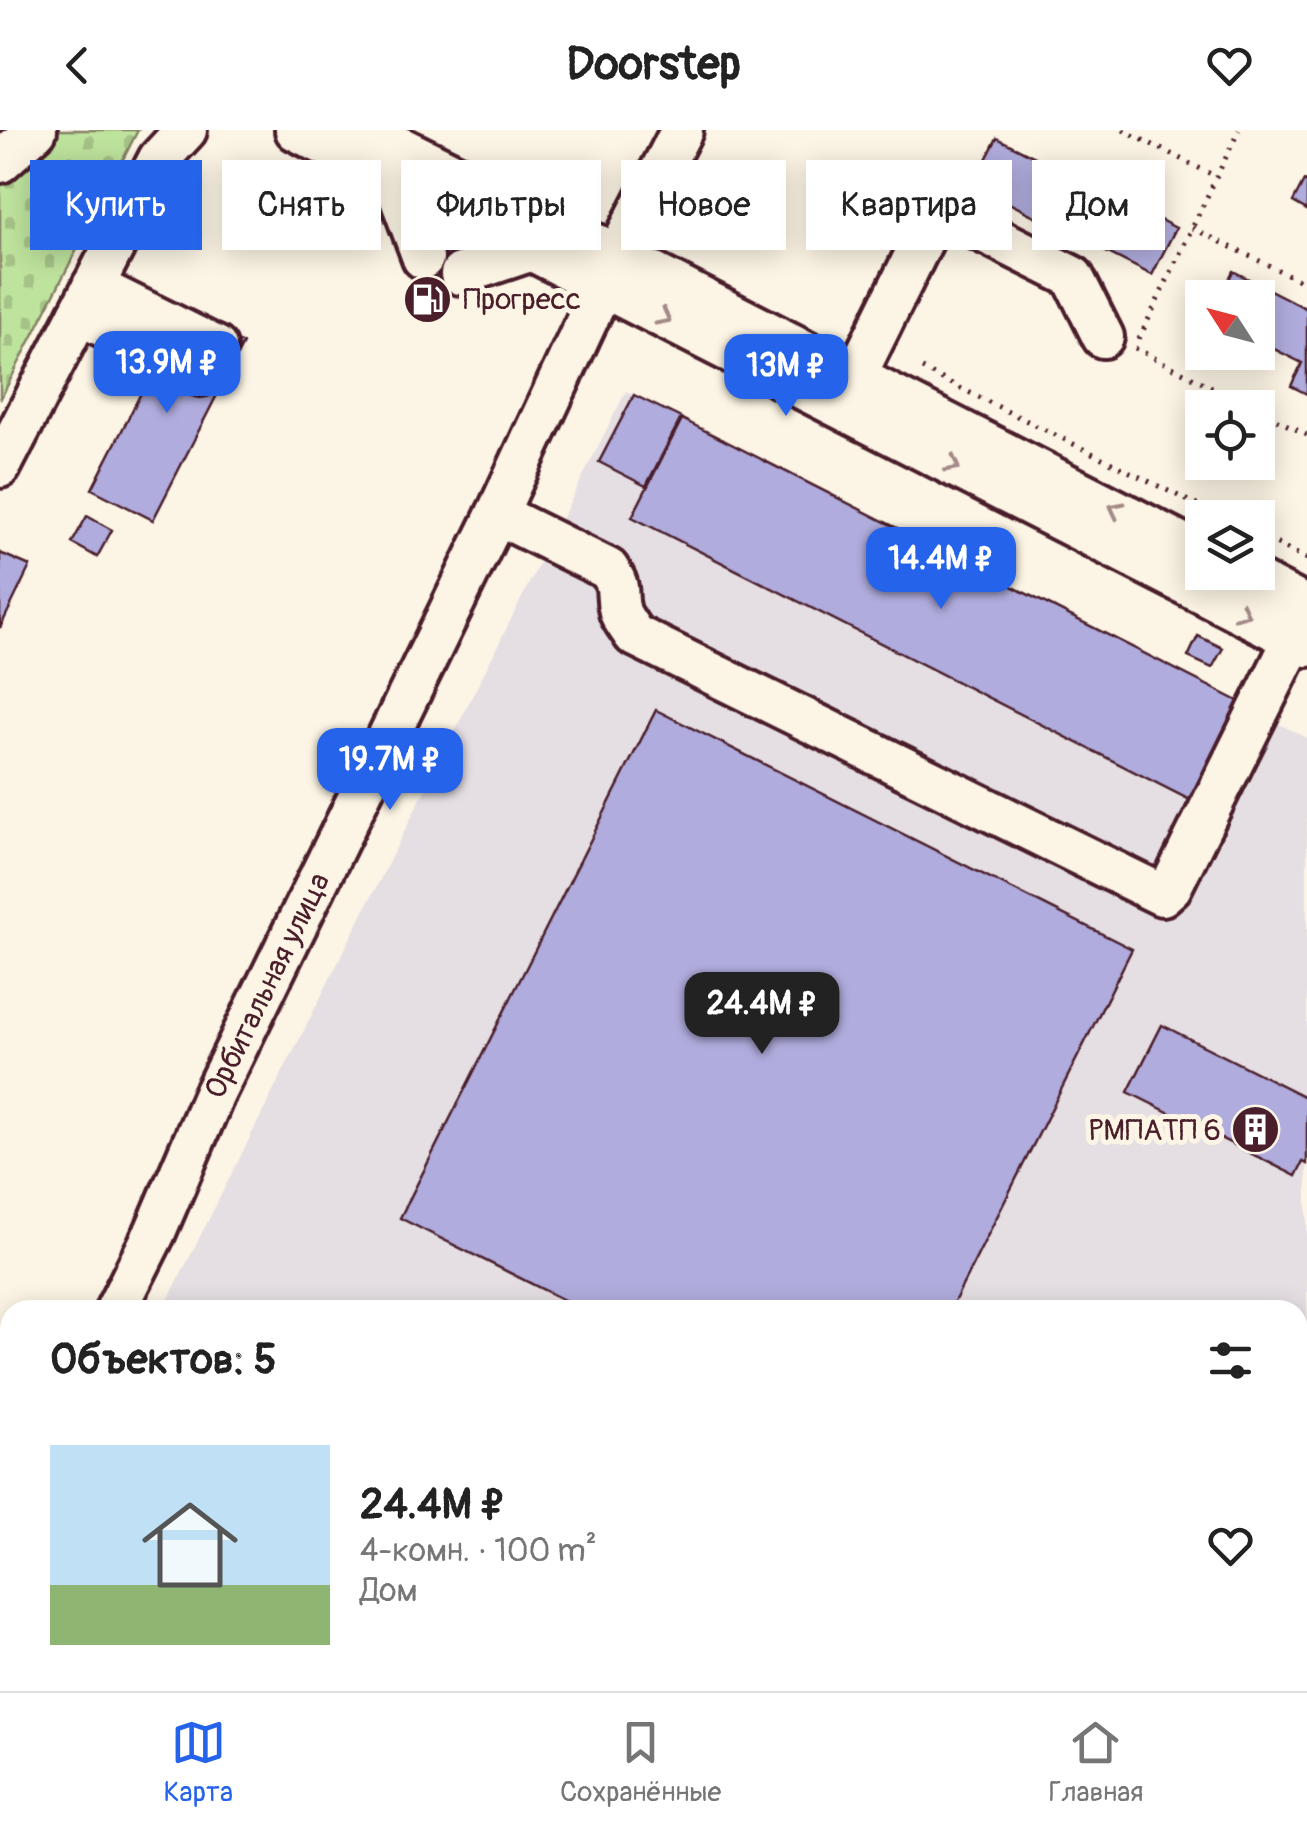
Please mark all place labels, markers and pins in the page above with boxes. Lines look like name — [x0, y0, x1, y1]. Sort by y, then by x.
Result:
fuel station icon: Прогресс — [402, 273, 454, 325]
place label: Прогресс — [463, 281, 581, 318]
pin: 13.9M ₽ — [75, 331, 259, 416]
pin: 13M ₽ — [716, 334, 856, 419]
pin: 14.4M ₽ — [849, 527, 1033, 612]
pin: 19.7M ₽ — [298, 728, 482, 813]
pin: 24.4M ₽ — [670, 972, 854, 1057]
building icon: РМПАТП 6 — [1230, 1104, 1282, 1156]
place label: РМПАТП 6 — [1088, 1112, 1221, 1149]

